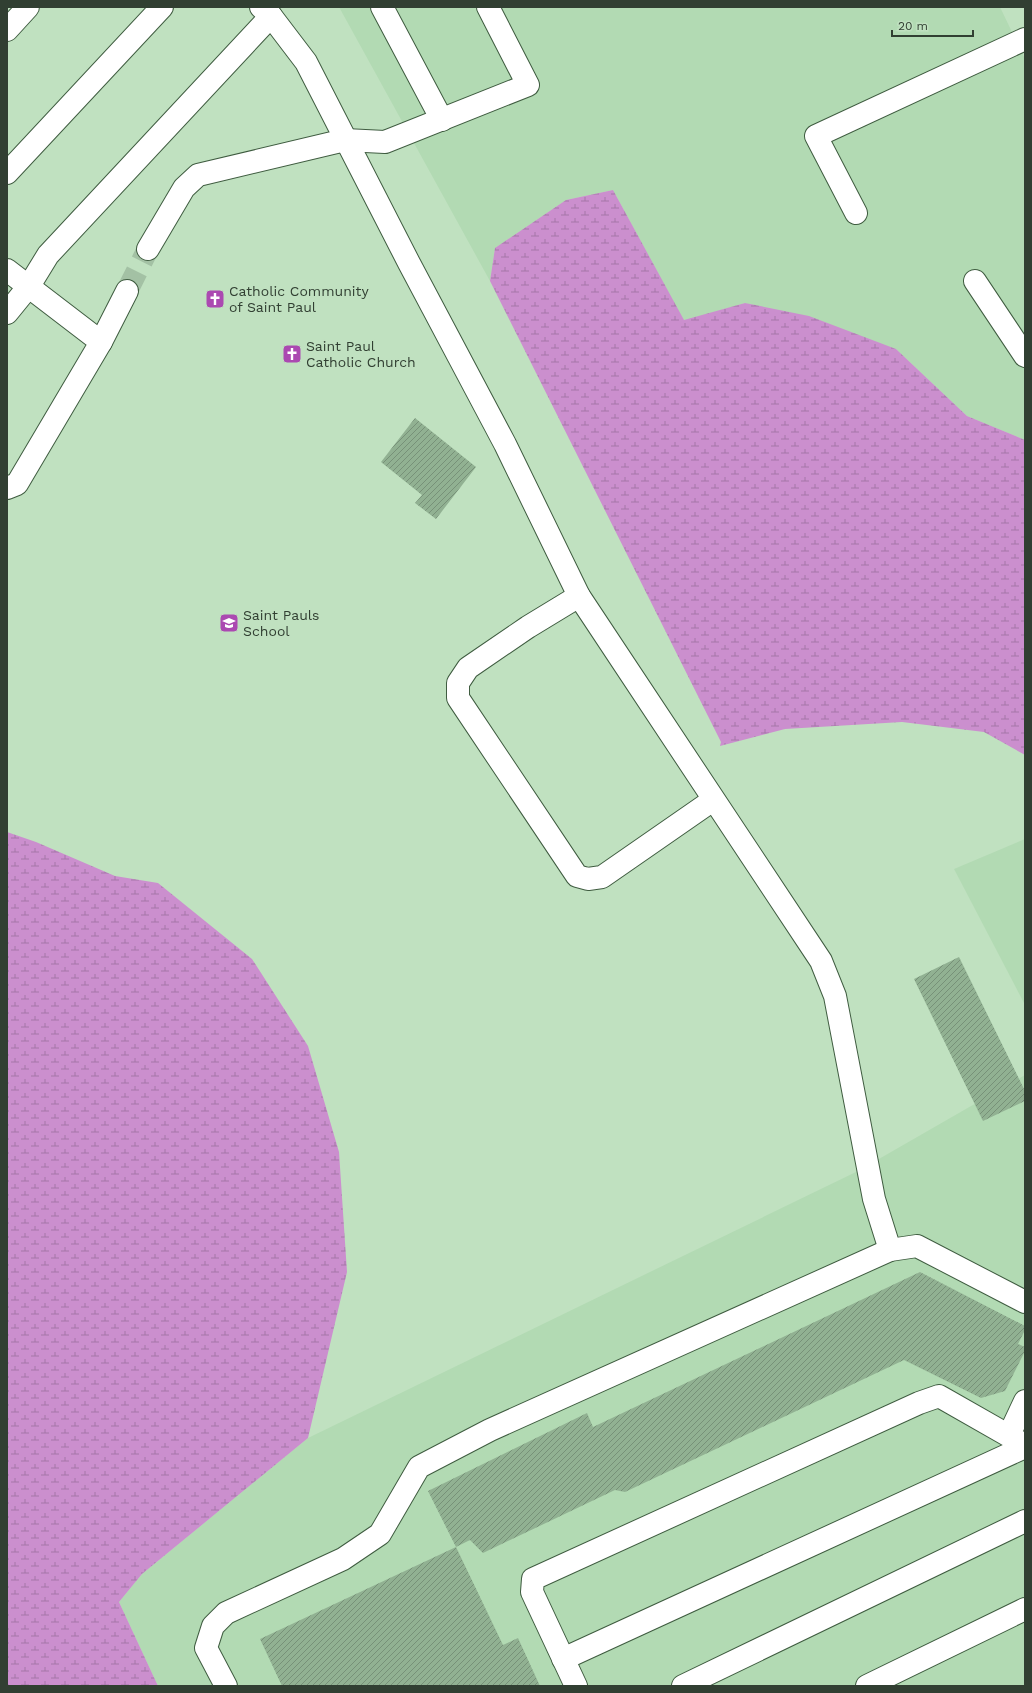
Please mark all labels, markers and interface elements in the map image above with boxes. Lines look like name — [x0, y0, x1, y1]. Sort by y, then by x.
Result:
scale bar — [892, 12, 973, 38]
text: 20 m — [898, 19, 928, 33]
place label: Catholic Community of Saint Paul — [229, 283, 369, 315]
church icon: Catholic Community of Saint Paul — [204, 288, 226, 310]
place label: Saint Paul Catholic Church — [306, 338, 416, 370]
church icon: Saint Paul Catholic Church — [281, 343, 303, 365]
place label: Saint Pauls School — [243, 607, 319, 639]
school or university icon: Saint Pauls School — [218, 612, 240, 634]

